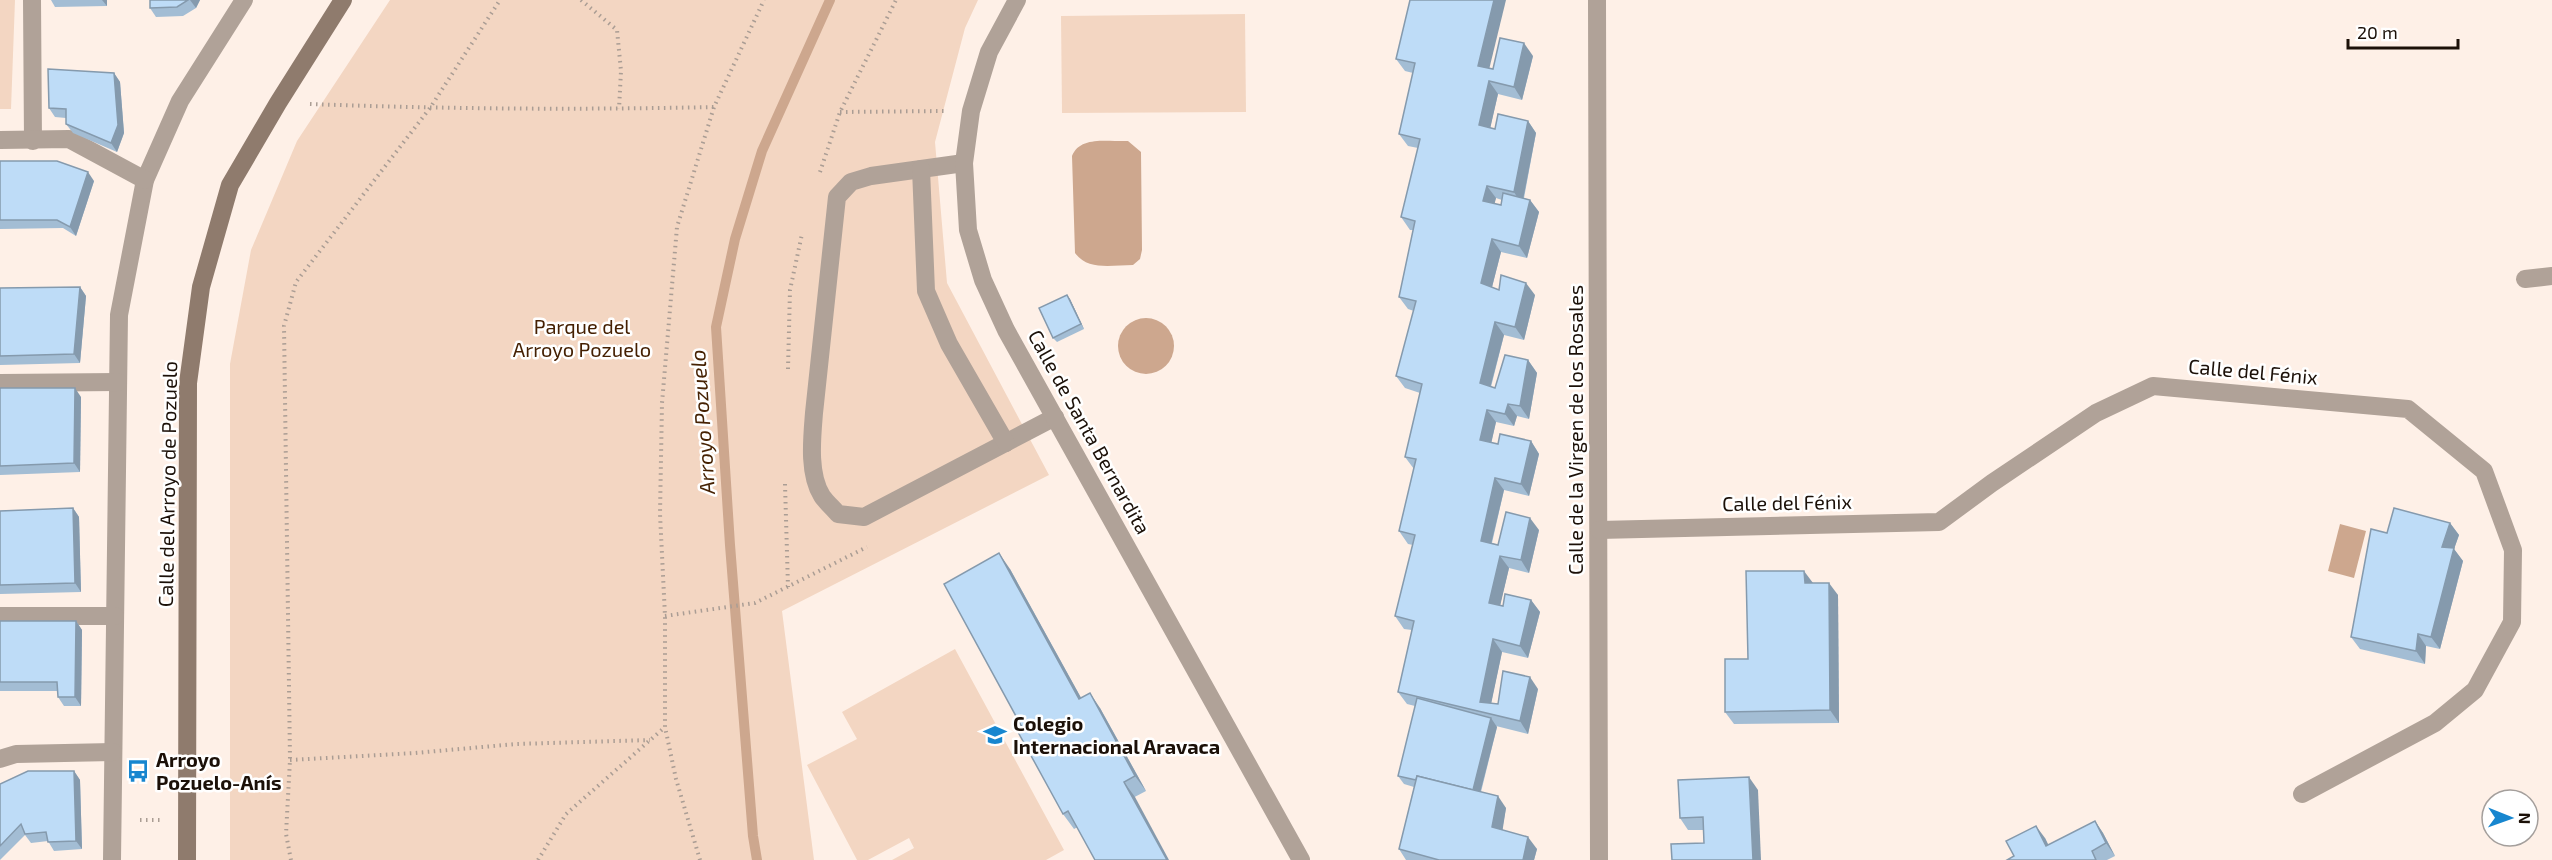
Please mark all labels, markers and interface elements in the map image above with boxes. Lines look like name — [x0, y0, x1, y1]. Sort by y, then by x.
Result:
scale bar — [2348, 12, 2458, 50]
text: 20 m — [2357, 21, 2398, 43]
street label: Calle de la Virgen de los Rosales — [1563, 285, 1587, 575]
park label: Parque del Arroyo Pozuelo — [513, 314, 651, 361]
street label: Calle de Santa Bernardita — [1024, 325, 1156, 538]
water label: Arroyo Pozuelo — [684, 349, 720, 496]
street label: Calle del Fénix — [2187, 353, 2319, 389]
street label: Calle del Arroyo de Pozuelo — [153, 361, 181, 607]
street label: Calle del Fénix — [1722, 489, 1853, 515]
place label: Colegio Internacional Aravaca — [1013, 711, 1220, 758]
school or university icon: Colegio Internacional Aravaca — [982, 722, 1008, 748]
place label: Arroyo Pozuelo-Anís — [156, 747, 282, 794]
bus stop icon: Arroyo Pozuelo-Anís — [125, 758, 151, 784]
north arrow — [2480, 788, 2540, 848]
text: N — [2516, 812, 2535, 824]

